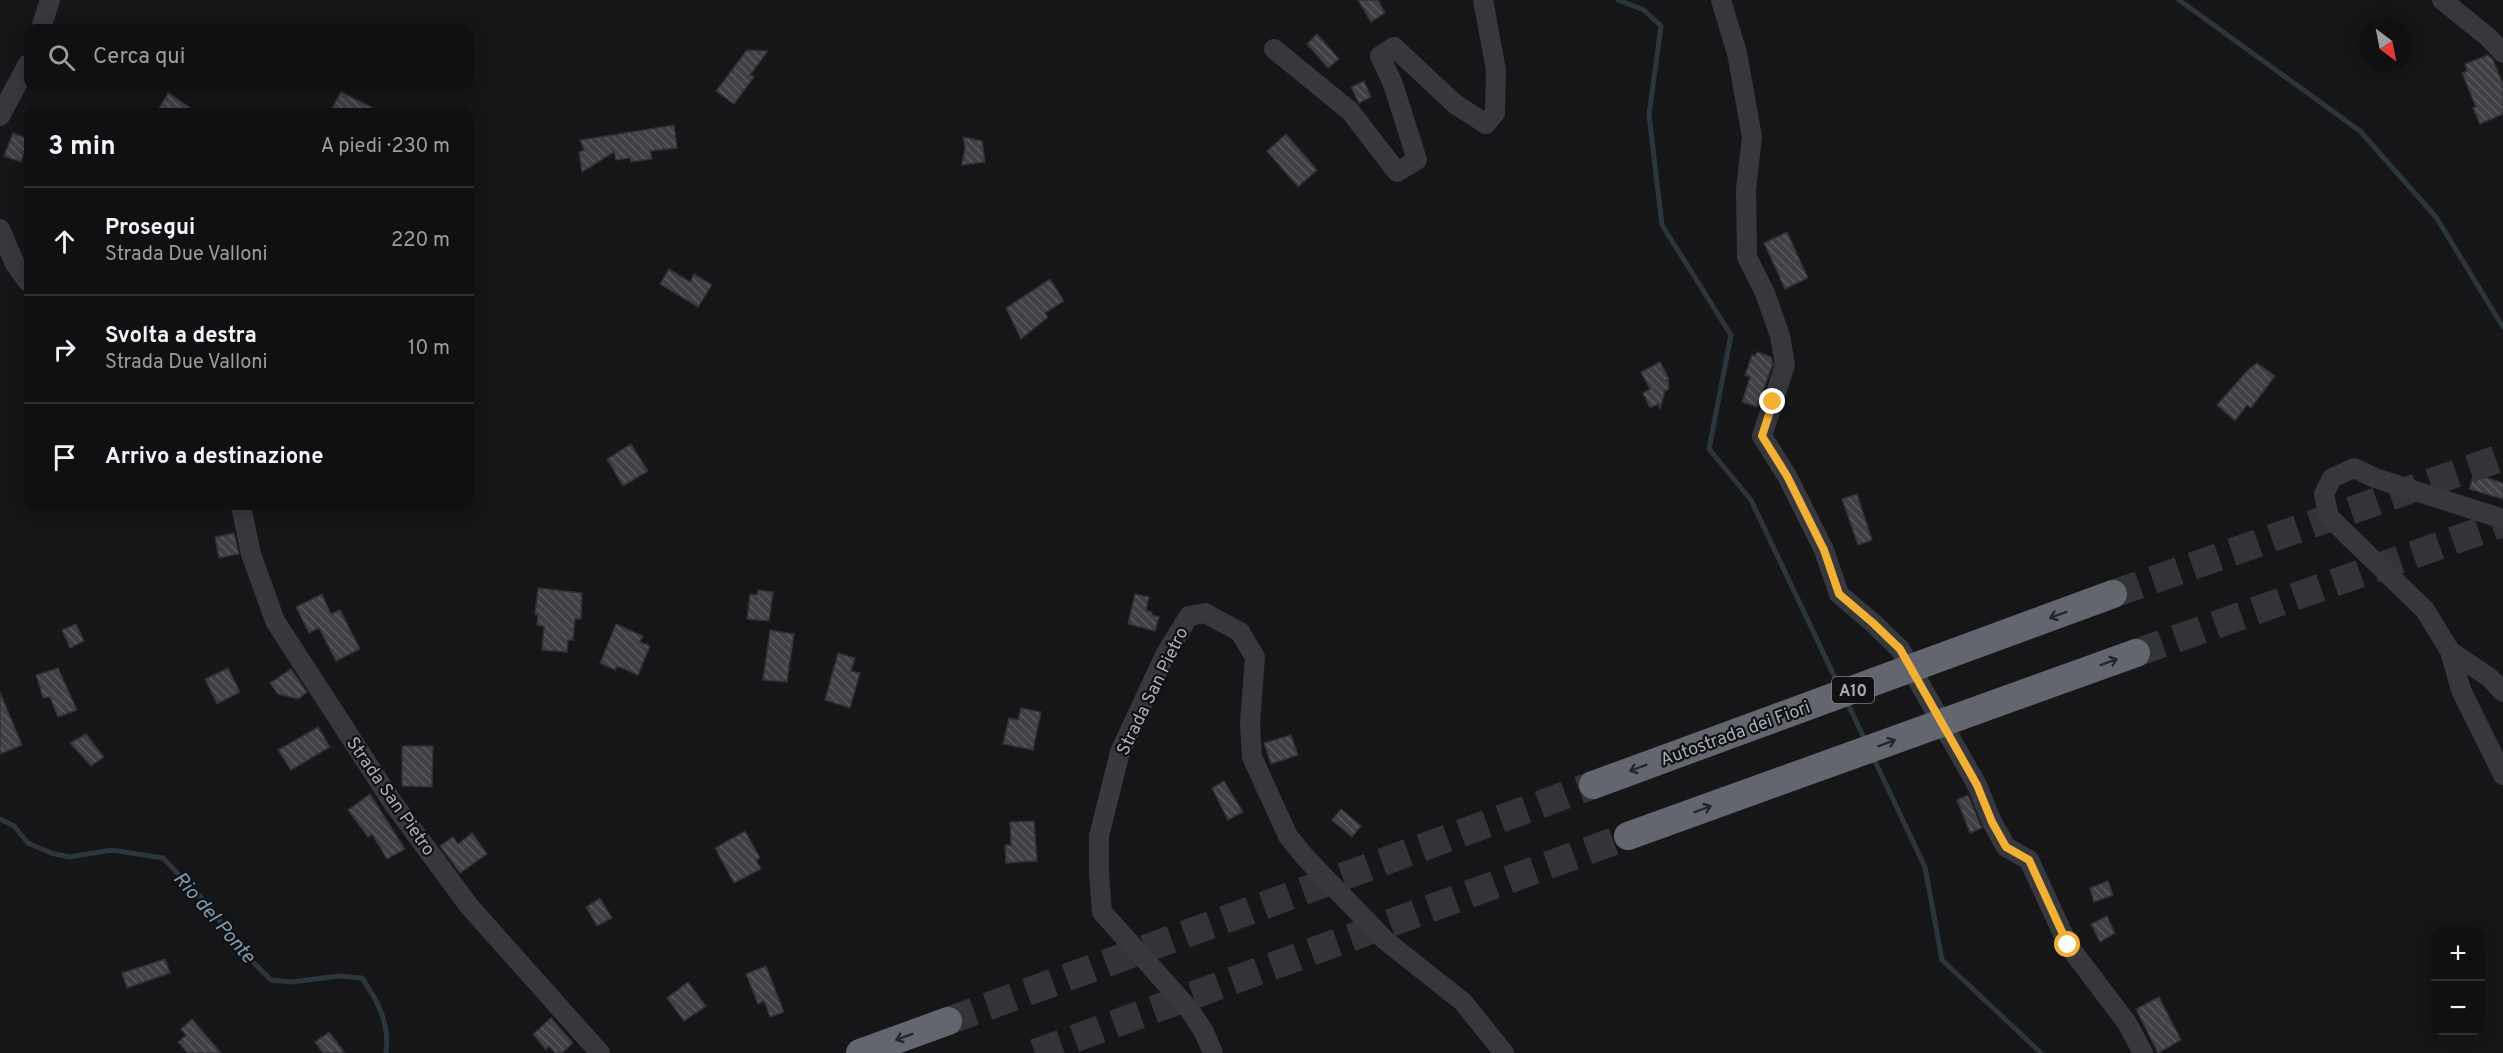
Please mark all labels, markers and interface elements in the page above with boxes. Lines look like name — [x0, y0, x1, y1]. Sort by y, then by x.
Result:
north arrow — [2359, 18, 2413, 72]
search box — [24, 24, 474, 90]
icon: search — [45, 41, 78, 74]
text: Cerca qui — [93, 44, 185, 71]
text: 3 min — [48, 131, 116, 164]
text: A piedi · 230 m — [321, 134, 450, 160]
text: Prosegui — [105, 215, 195, 242]
icon: ahead — [48, 225, 81, 258]
text: 220 m — [391, 228, 450, 254]
text: Strada Due Valloni — [105, 242, 268, 268]
text: Svolta a destra — [105, 323, 257, 350]
icon: right — [48, 333, 81, 366]
text: 10 m — [408, 336, 450, 362]
text: Strada Due Valloni — [105, 350, 268, 376]
route end — [1759, 388, 1785, 414]
icon: arrive — [48, 441, 81, 474]
text: Arrivo a destinazione — [105, 444, 323, 471]
one-way arrow — [2049, 610, 2068, 621]
street label: Strada San Pietro — [1112, 624, 1194, 760]
one-way arrow — [2099, 656, 2118, 667]
road number: A10 — [1832, 677, 1874, 703]
street label: Autostrada dei Fiori — [1657, 697, 1814, 772]
street label: Strada San Pietro — [340, 733, 439, 861]
one-way arrow — [1877, 736, 1895, 747]
one-way arrow — [1630, 764, 1648, 775]
one-way arrow — [1693, 803, 1712, 814]
water label: Rio del Ponte — [167, 867, 261, 970]
map controls — [2431, 927, 2485, 1035]
button: + — [2431, 927, 2485, 981]
route start — [2054, 931, 2080, 957]
button: − — [2431, 981, 2485, 1035]
one-way arrow — [895, 1032, 914, 1043]

